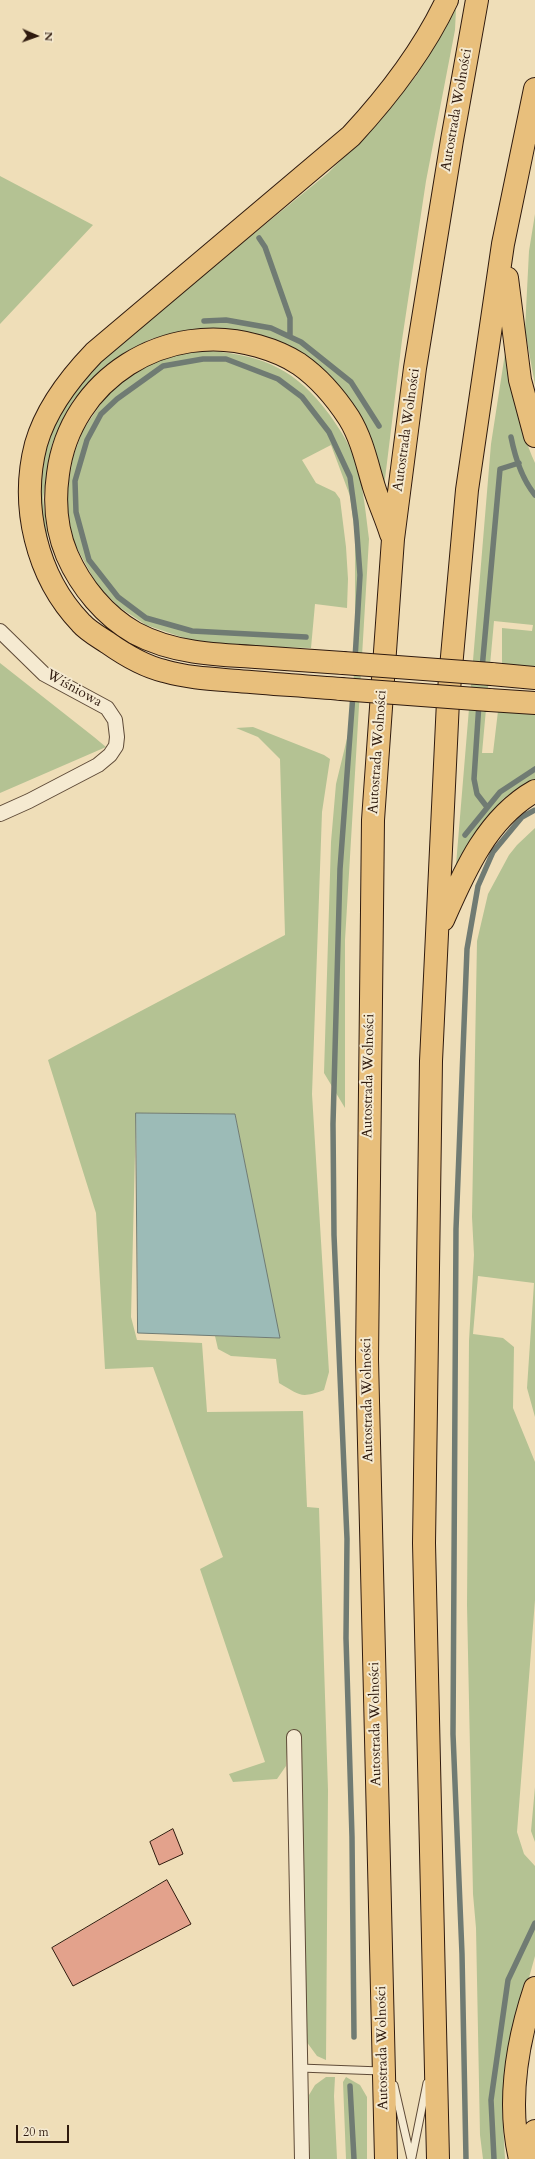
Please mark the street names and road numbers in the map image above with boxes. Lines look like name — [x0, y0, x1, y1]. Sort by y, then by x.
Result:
street label: Autostrada Wolności — [438, 47, 476, 173]
street label: Autostrada Wolności — [390, 367, 424, 493]
street label: Wiśniowa — [43, 667, 105, 711]
street label: Autostrada Wolności — [365, 689, 391, 815]
street label: Autostrada Wolności — [360, 1014, 378, 1138]
street label: Autostrada Wolności — [359, 1338, 377, 1462]
street label: Autostrada Wolności — [367, 1662, 385, 1786]
street label: Autostrada Wolności — [374, 1986, 392, 2110]

